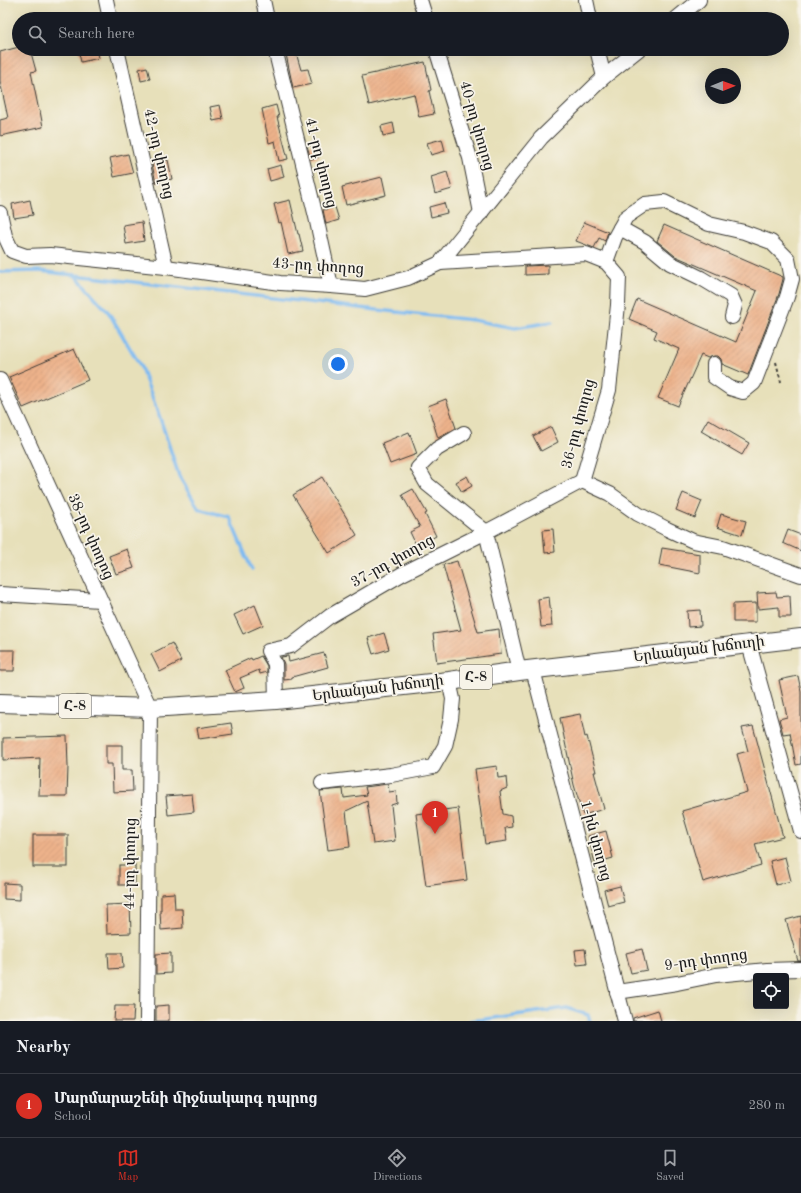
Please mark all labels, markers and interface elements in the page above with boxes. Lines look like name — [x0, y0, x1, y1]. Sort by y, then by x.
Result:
search box — [12, 12, 789, 56]
icon: search — [26, 23, 48, 45]
text: Search here — [58, 27, 135, 42]
north arrow — [705, 68, 741, 104]
street label: 40-րդ փողոց — [456, 79, 497, 172]
street label: 42-րդ փողոց — [140, 107, 177, 201]
street label: 41-րդ փողոց — [302, 116, 339, 210]
street label: 43-րդ փողոց — [271, 255, 365, 278]
your location — [328, 354, 348, 374]
street label: 36-րդ փողոց — [559, 377, 598, 471]
street label: 38-րդ փողոց — [64, 491, 117, 582]
street label: 37-րդ փողոց — [348, 532, 437, 591]
street label: Երևանյան խճուղի — [632, 633, 766, 665]
road number: Հ-8 — [460, 665, 492, 689]
street label: Երևանյան խճուղի — [311, 672, 445, 704]
road number: Հ-8 — [59, 694, 91, 718]
street label: 1-ին փողոց — [577, 799, 614, 883]
pin: 1 — [422, 801, 448, 834]
street label: 44-րդ փողոց — [122, 818, 139, 910]
street label: 9-րդ փողոց — [663, 947, 748, 974]
map controls — [753, 973, 789, 1009]
button: locate — [753, 973, 789, 1009]
text: Nearby — [16, 1039, 71, 1056]
text: Մարմարաշենի միջնակարգ դպրոց — [54, 1092, 318, 1107]
text: 1 — [25, 1099, 33, 1112]
text: 280 m — [748, 1099, 785, 1112]
text: School — [54, 1110, 91, 1123]
tab: Map — [117, 1147, 139, 1185]
tab: Directions — [373, 1147, 422, 1185]
tab: Saved — [656, 1147, 684, 1185]

